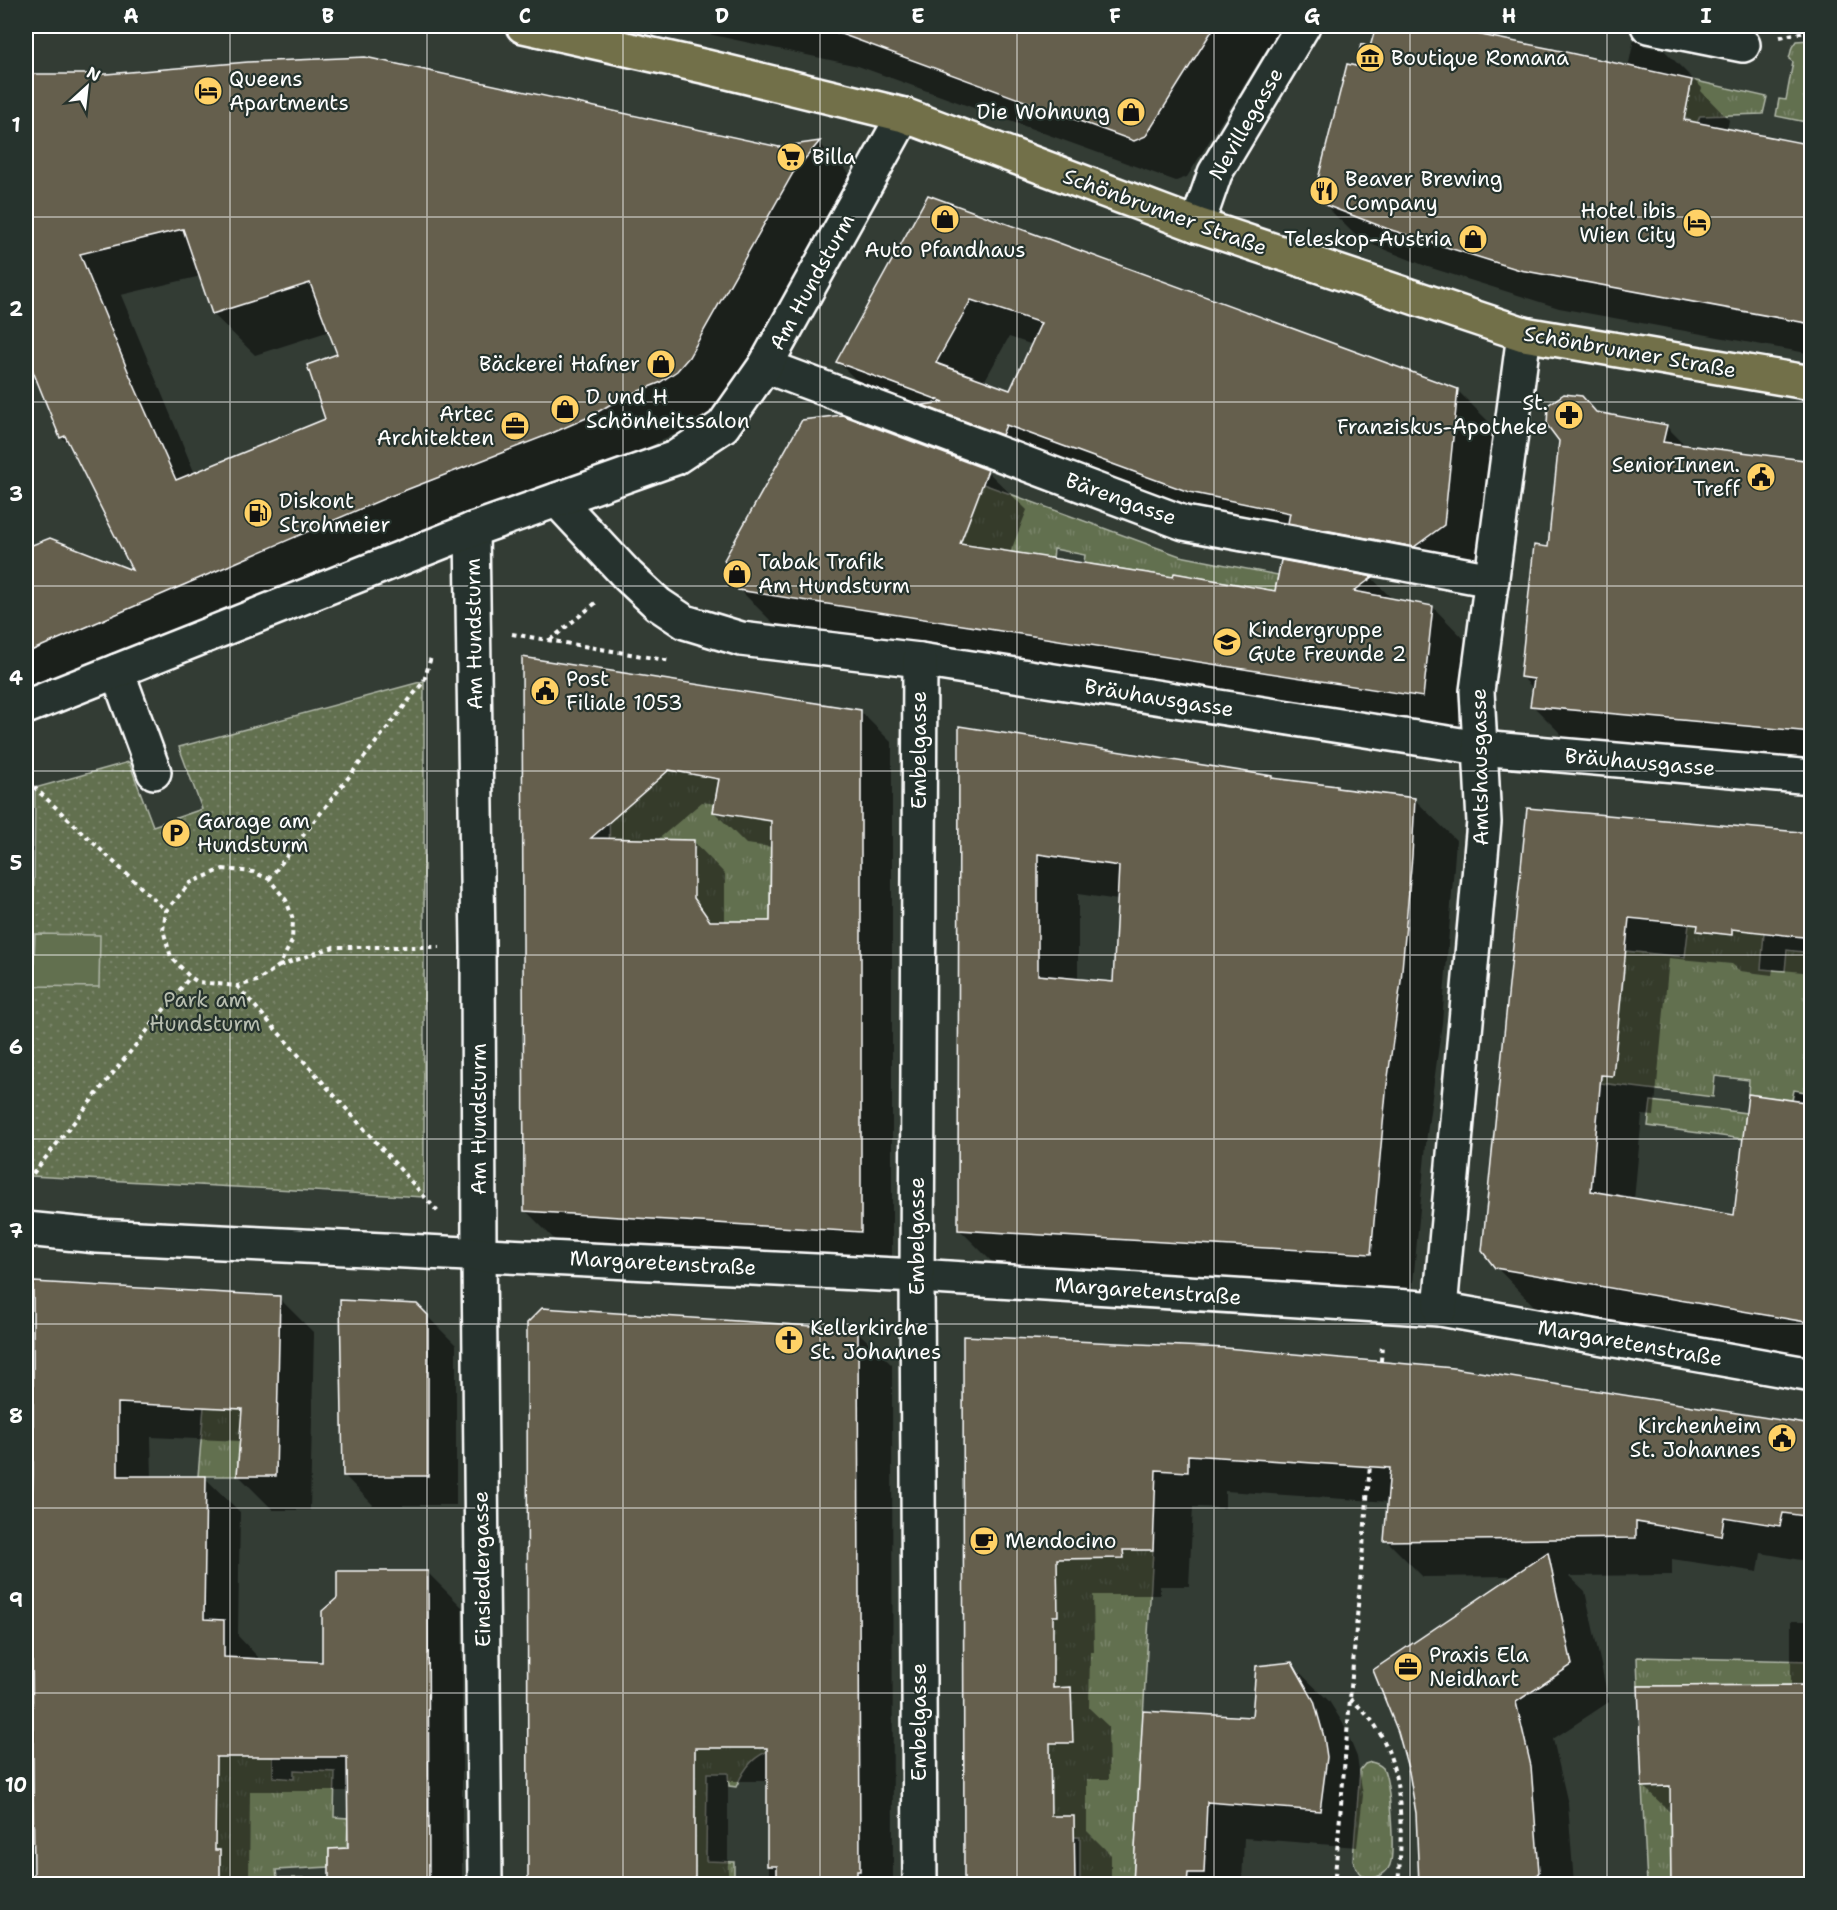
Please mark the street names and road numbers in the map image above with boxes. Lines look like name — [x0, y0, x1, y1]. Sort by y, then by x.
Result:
street label: Nevillegasse — [1202, 62, 1290, 186]
street label: Schönbrunner Straße — [1059, 162, 1271, 262]
street label: Am Hundsturm — [763, 209, 861, 355]
street label: Schönbrunner Straße — [1522, 320, 1738, 384]
street label: Bärengasse — [1062, 466, 1180, 532]
street label: Am Hundsturm — [459, 558, 489, 710]
street label: Bräuhausgasse — [1082, 672, 1236, 724]
street label: Amtshausgasse — [1465, 688, 1495, 846]
street label: Embelgasse — [905, 691, 933, 809]
street label: Bräuhausgasse — [1564, 741, 1716, 783]
street label: Am Hundsturm — [465, 1043, 493, 1195]
street label: Embelgasse — [903, 1177, 931, 1295]
street label: Margaretenstraße — [569, 1244, 757, 1282]
street label: Margaretenstraße — [1054, 1271, 1242, 1311]
street label: Margaretenstraße — [1536, 1313, 1724, 1373]
street label: Einsiedlergasse — [467, 1491, 497, 1647]
street label: Embelgasse — [905, 1663, 933, 1781]

